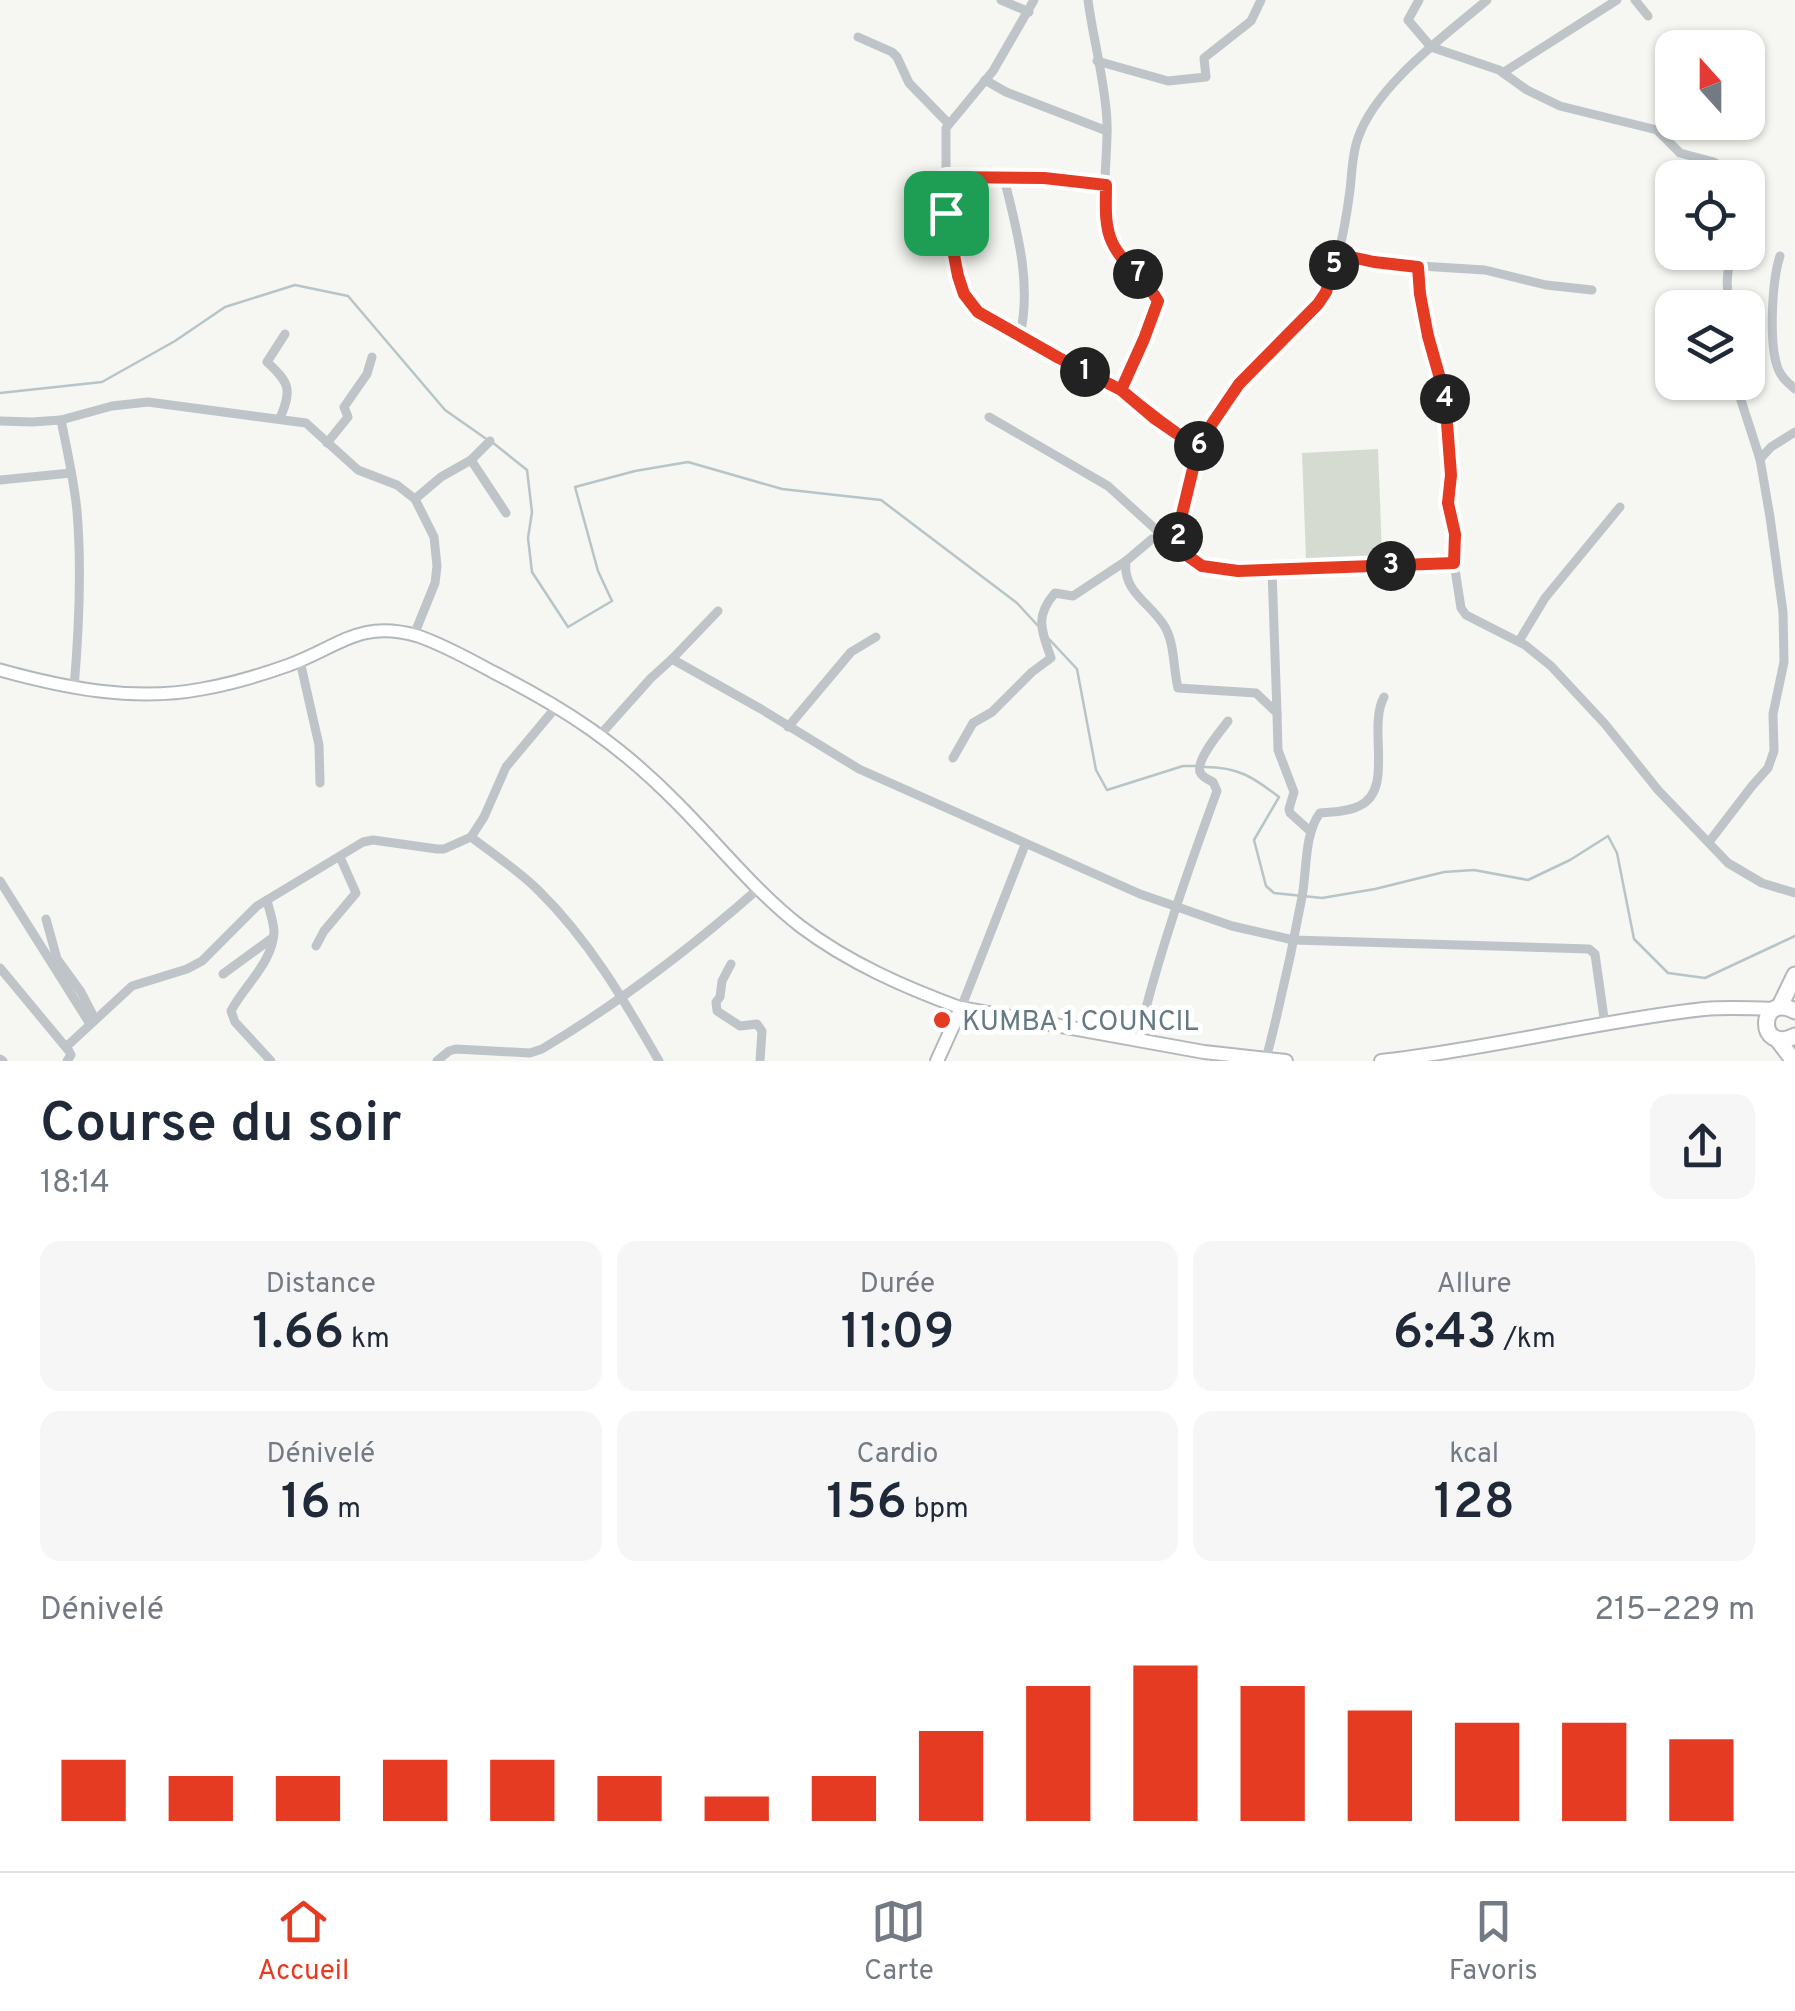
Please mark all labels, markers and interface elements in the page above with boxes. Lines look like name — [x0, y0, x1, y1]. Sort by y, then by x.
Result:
north arrow — [1655, 30, 1765, 140]
map controls — [1655, 30, 1765, 400]
button: locate — [1655, 160, 1765, 270]
pin — [904, 171, 989, 256]
icon: arrive — [919, 186, 974, 241]
pin: 5 — [1309, 240, 1359, 290]
text: 5 — [1325, 247, 1343, 283]
pin: 7 — [1113, 249, 1163, 299]
text: 7 — [1130, 256, 1146, 292]
button: layers — [1655, 290, 1765, 400]
pin: 1 — [1060, 347, 1110, 397]
text: 1 — [1079, 354, 1091, 390]
pin: 4 — [1420, 374, 1470, 424]
text: 4 — [1436, 381, 1454, 417]
pin: 6 — [1174, 421, 1224, 471]
text: 6 — [1190, 428, 1208, 464]
pin: 2 — [1153, 512, 1203, 562]
text: 2 — [1169, 519, 1187, 555]
pin: 3 — [1366, 541, 1416, 591]
text: 3 — [1383, 548, 1399, 584]
place label: KUMBA 1 COUNCIL — [962, 1005, 1199, 1041]
marker: KUMBA 1 COUNCIL — [931, 1009, 953, 1031]
text: Course du soir — [40, 1091, 402, 1161]
button: share — [1650, 1094, 1755, 1199]
text: 18:14 — [40, 1164, 110, 1204]
text: Distance — [266, 1267, 376, 1303]
text: Durée — [860, 1267, 935, 1303]
text: Allure — [1437, 1267, 1512, 1303]
text: 1.66 — [252, 1303, 344, 1366]
text: 11:09 — [840, 1303, 955, 1366]
text: 6:43 — [1393, 1303, 1497, 1366]
text: km — [344, 1322, 390, 1358]
text: /km — [1497, 1322, 1556, 1358]
text: Dénivelé — [267, 1437, 375, 1473]
text: Cardio — [857, 1437, 938, 1473]
text: kcal — [1449, 1437, 1499, 1473]
text: 16 — [281, 1473, 331, 1536]
text: 156 — [826, 1473, 907, 1536]
text: 128 — [1434, 1473, 1515, 1536]
text: m — [331, 1492, 361, 1528]
text: bpm — [907, 1492, 969, 1528]
text: Dénivelé — [40, 1591, 164, 1631]
text: 215–229 m — [1594, 1591, 1755, 1631]
tab: Accueil — [257, 1894, 349, 1990]
tab: Carte — [864, 1894, 934, 1990]
tab: Favoris — [1449, 1894, 1538, 1990]

